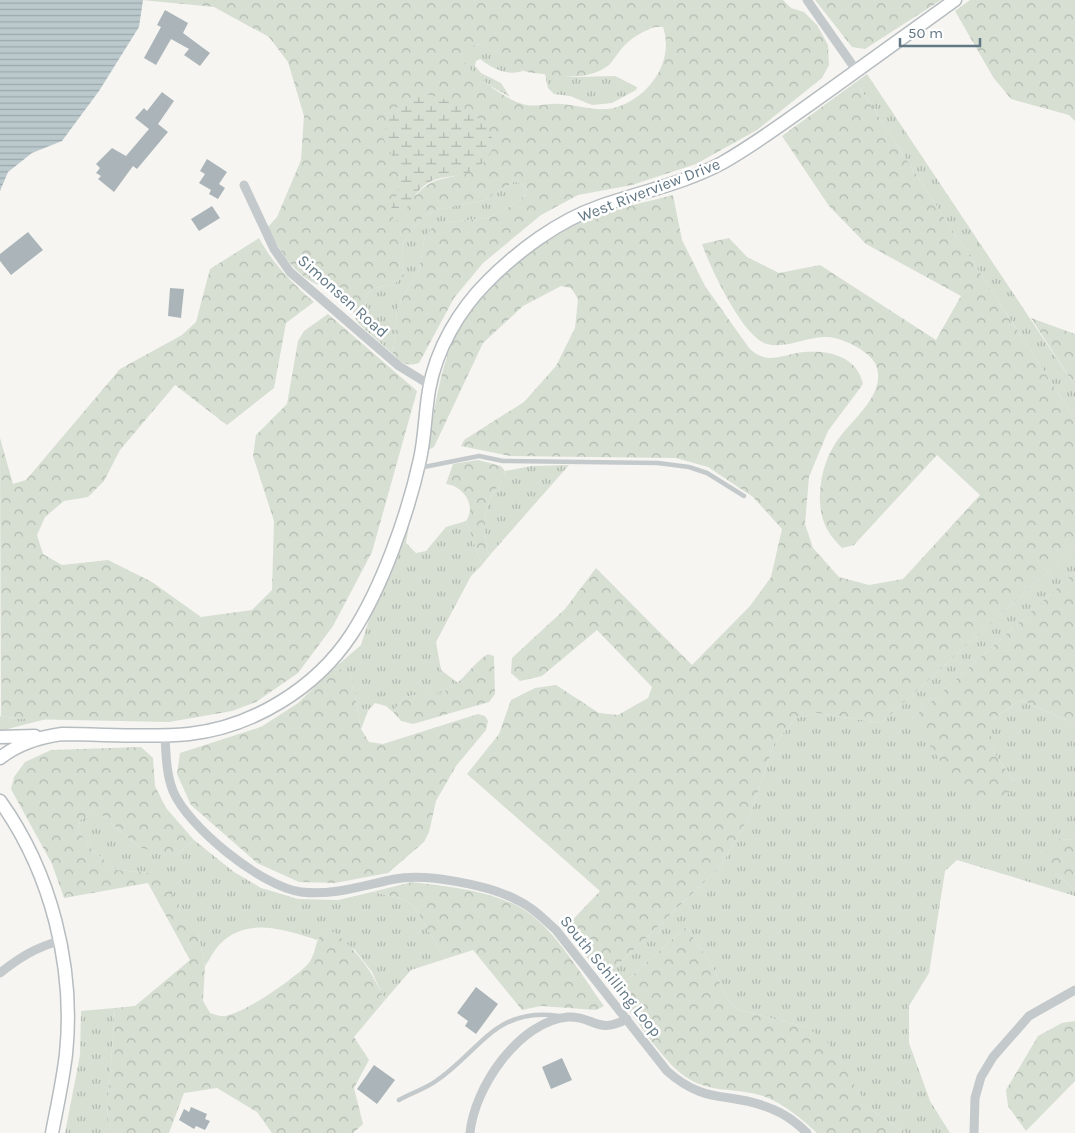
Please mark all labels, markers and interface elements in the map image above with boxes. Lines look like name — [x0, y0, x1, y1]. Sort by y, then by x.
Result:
scale bar — [900, 15, 980, 47]
text: 50 m — [908, 24, 943, 42]
street label: West Riverview Drive — [575, 154, 723, 226]
street label: Simonsen Road — [294, 251, 392, 341]
street label: South Schilling Loop — [556, 912, 666, 1040]

